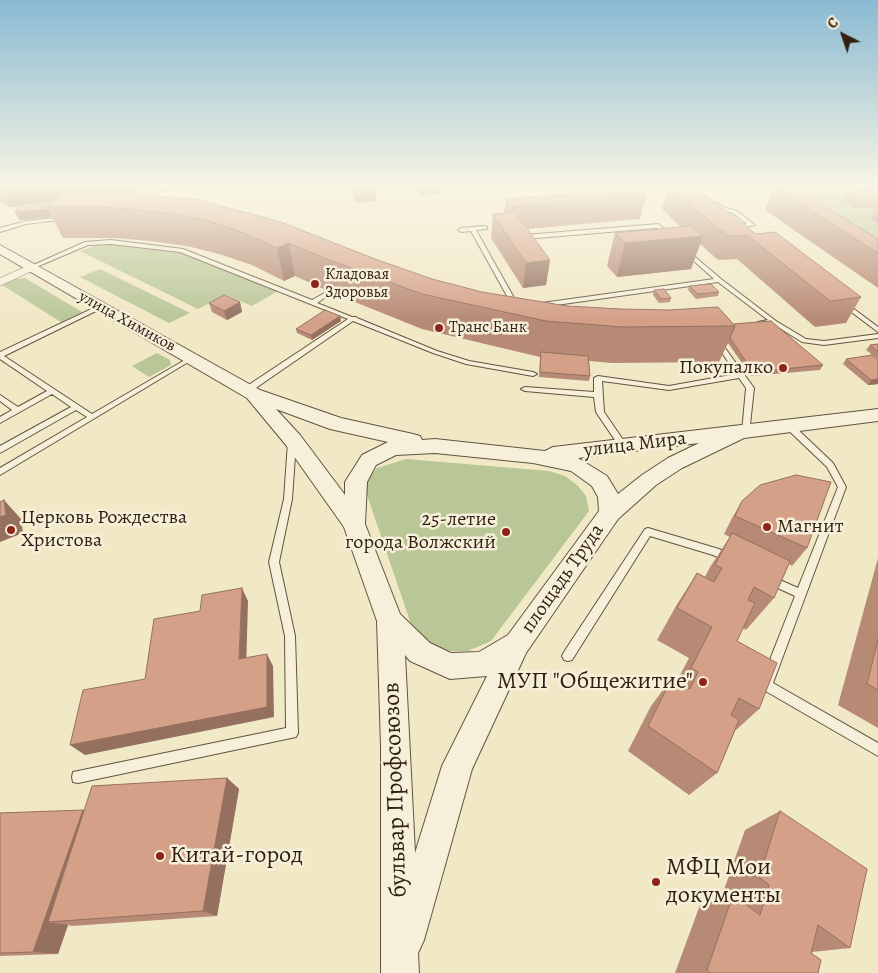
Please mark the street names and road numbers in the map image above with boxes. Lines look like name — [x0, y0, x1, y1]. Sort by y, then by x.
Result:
street label: улица Химиков — [75, 288, 179, 356]
street label: улица Мира — [582, 427, 688, 463]
street label: площадь Труда — [516, 520, 610, 638]
street label: бульвар Профсоюзов — [378, 682, 414, 898]

